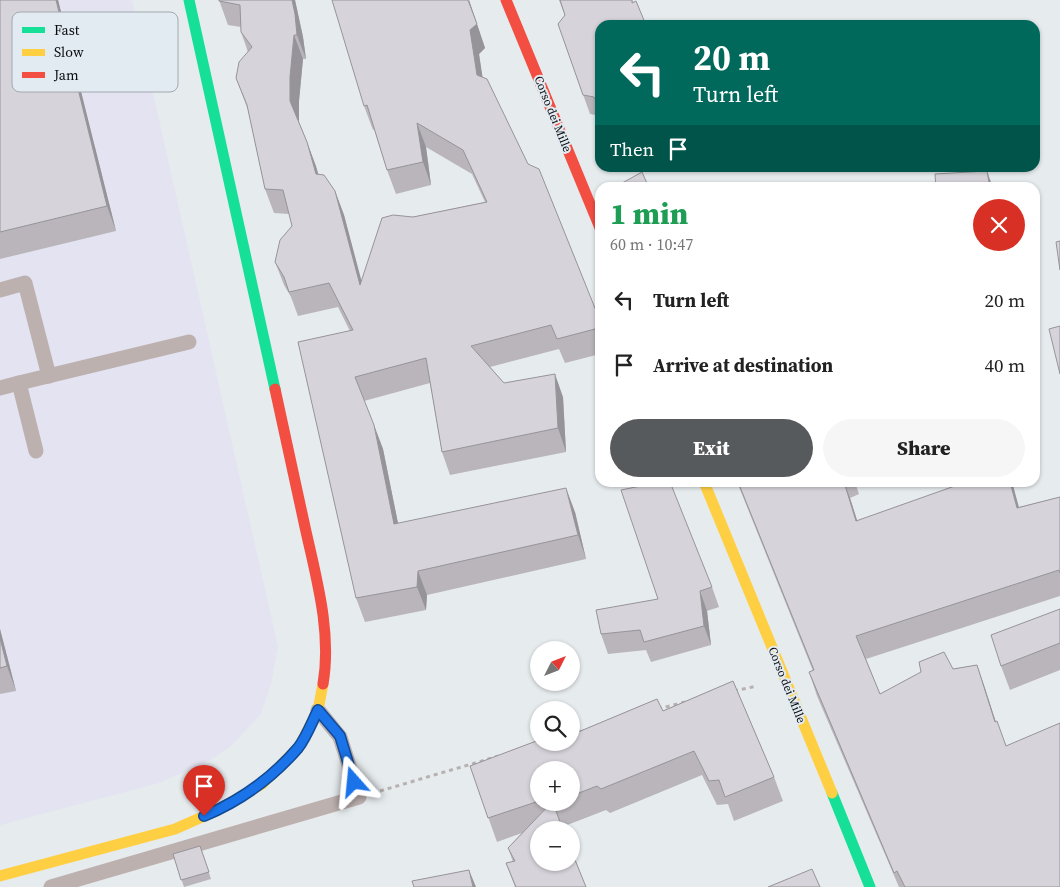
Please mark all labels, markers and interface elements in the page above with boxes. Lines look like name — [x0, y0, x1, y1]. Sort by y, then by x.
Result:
legend — [12, 12, 178, 92]
text: Fast — [54, 20, 80, 40]
text: 20 m — [693, 34, 770, 82]
icon: left — [610, 40, 675, 105]
text: Slow — [54, 42, 84, 62]
text: Jam — [53, 65, 79, 85]
street label: Corso dei Mille — [530, 74, 576, 154]
text: Turn left — [693, 79, 778, 109]
icon: arrive — [664, 135, 692, 163]
text: Then — [610, 136, 654, 162]
text: 1 min — [610, 193, 688, 234]
button: close — [973, 199, 1025, 251]
text: 60 m · 10:47 — [610, 233, 693, 255]
icon: left — [610, 286, 638, 314]
text: Turn left — [653, 287, 729, 313]
text: 20 m — [984, 287, 1025, 313]
icon: arrive — [610, 351, 638, 379]
text: Arrive at destination — [653, 352, 833, 378]
text: 40 m — [984, 352, 1025, 378]
button: Exit — [610, 419, 813, 477]
button: Share — [823, 419, 1025, 477]
north arrow — [530, 641, 580, 691]
map controls — [530, 641, 580, 871]
street label: Corso dei Mille — [764, 645, 810, 725]
button: search — [530, 701, 580, 751]
position arrow — [327, 755, 379, 807]
button: + — [530, 761, 580, 811]
pin — [183, 765, 225, 816]
icon: arrive — [190, 772, 218, 800]
button: − — [530, 821, 580, 871]

